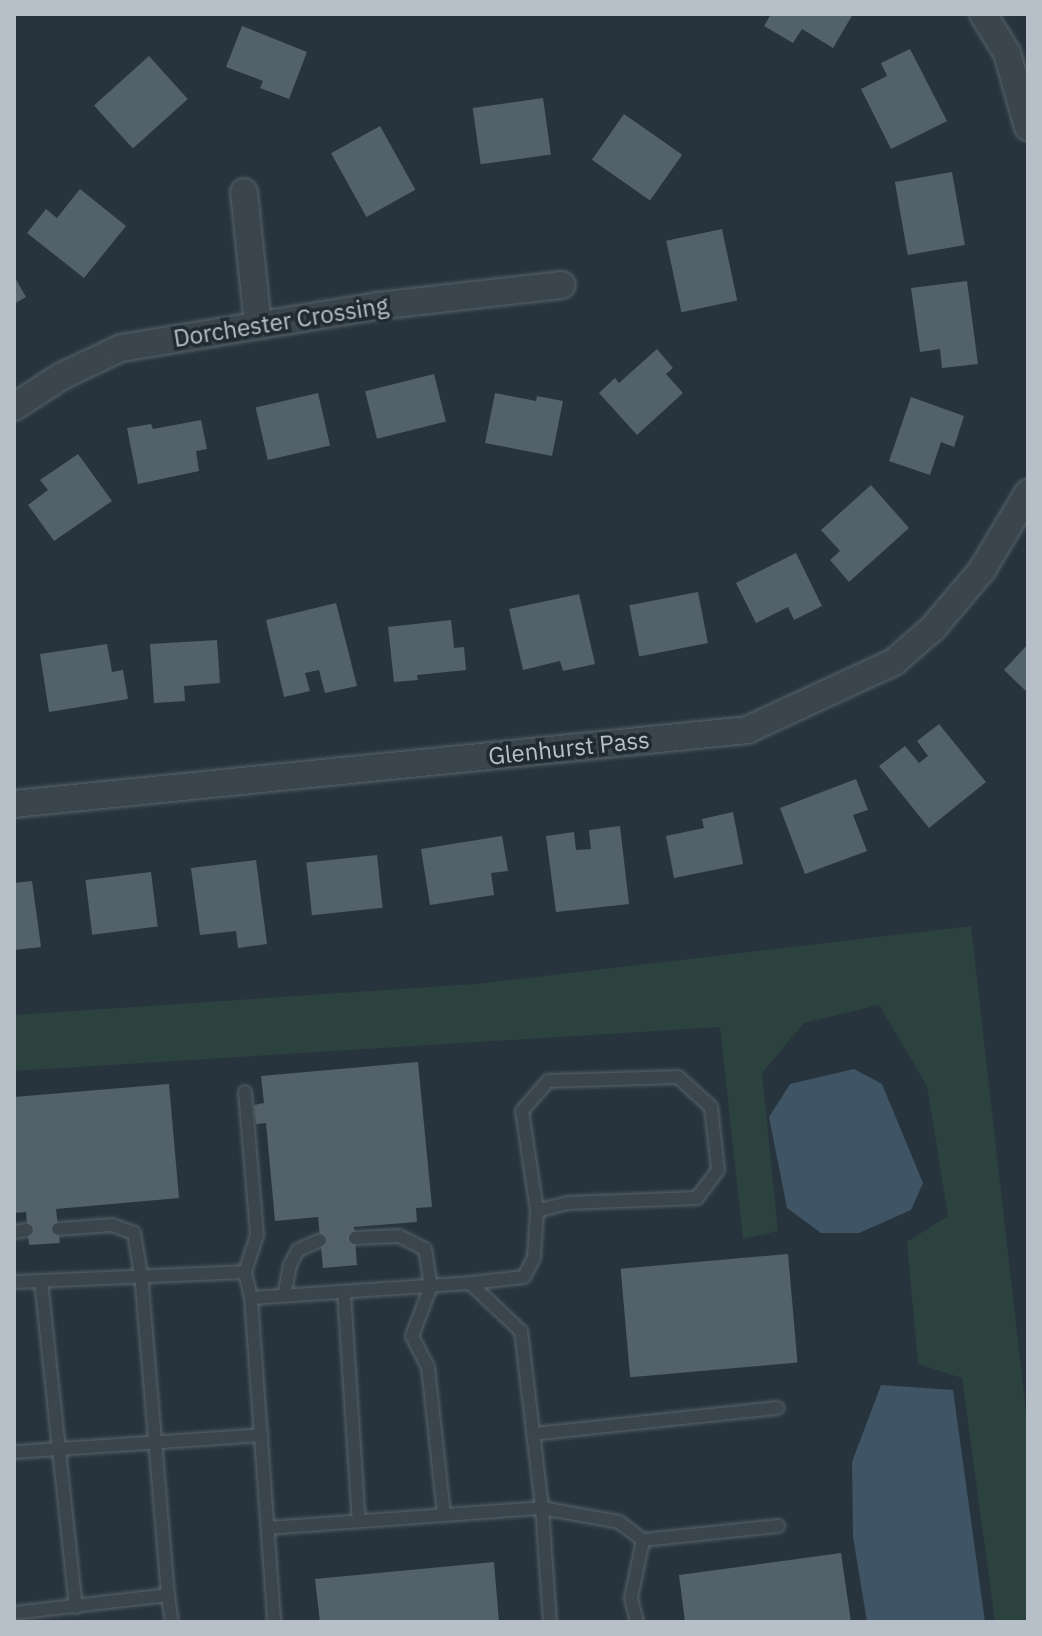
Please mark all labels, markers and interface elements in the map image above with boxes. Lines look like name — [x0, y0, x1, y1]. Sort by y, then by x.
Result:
street label: Dorchester Crossing — [171, 291, 391, 353]
street label: Glenhurst Pass — [487, 725, 651, 771]

